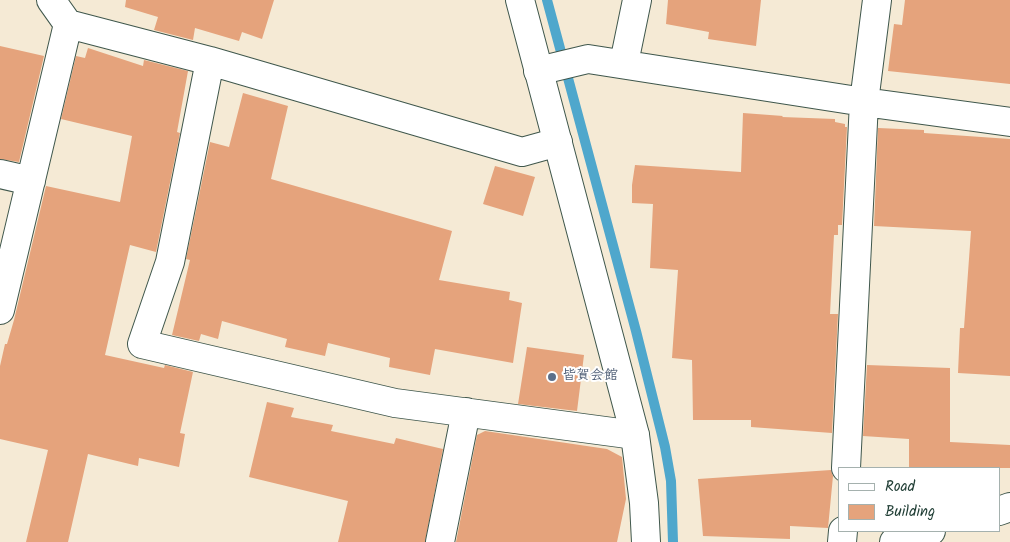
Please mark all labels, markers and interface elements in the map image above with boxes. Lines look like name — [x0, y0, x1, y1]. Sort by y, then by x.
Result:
place label: 皆賀会館 — [562, 369, 618, 385]
marker: 皆賀会館 — [546, 371, 558, 383]
legend — [838, 467, 1000, 532]
text: Road — [885, 475, 915, 499]
text: Building — [885, 500, 935, 524]

